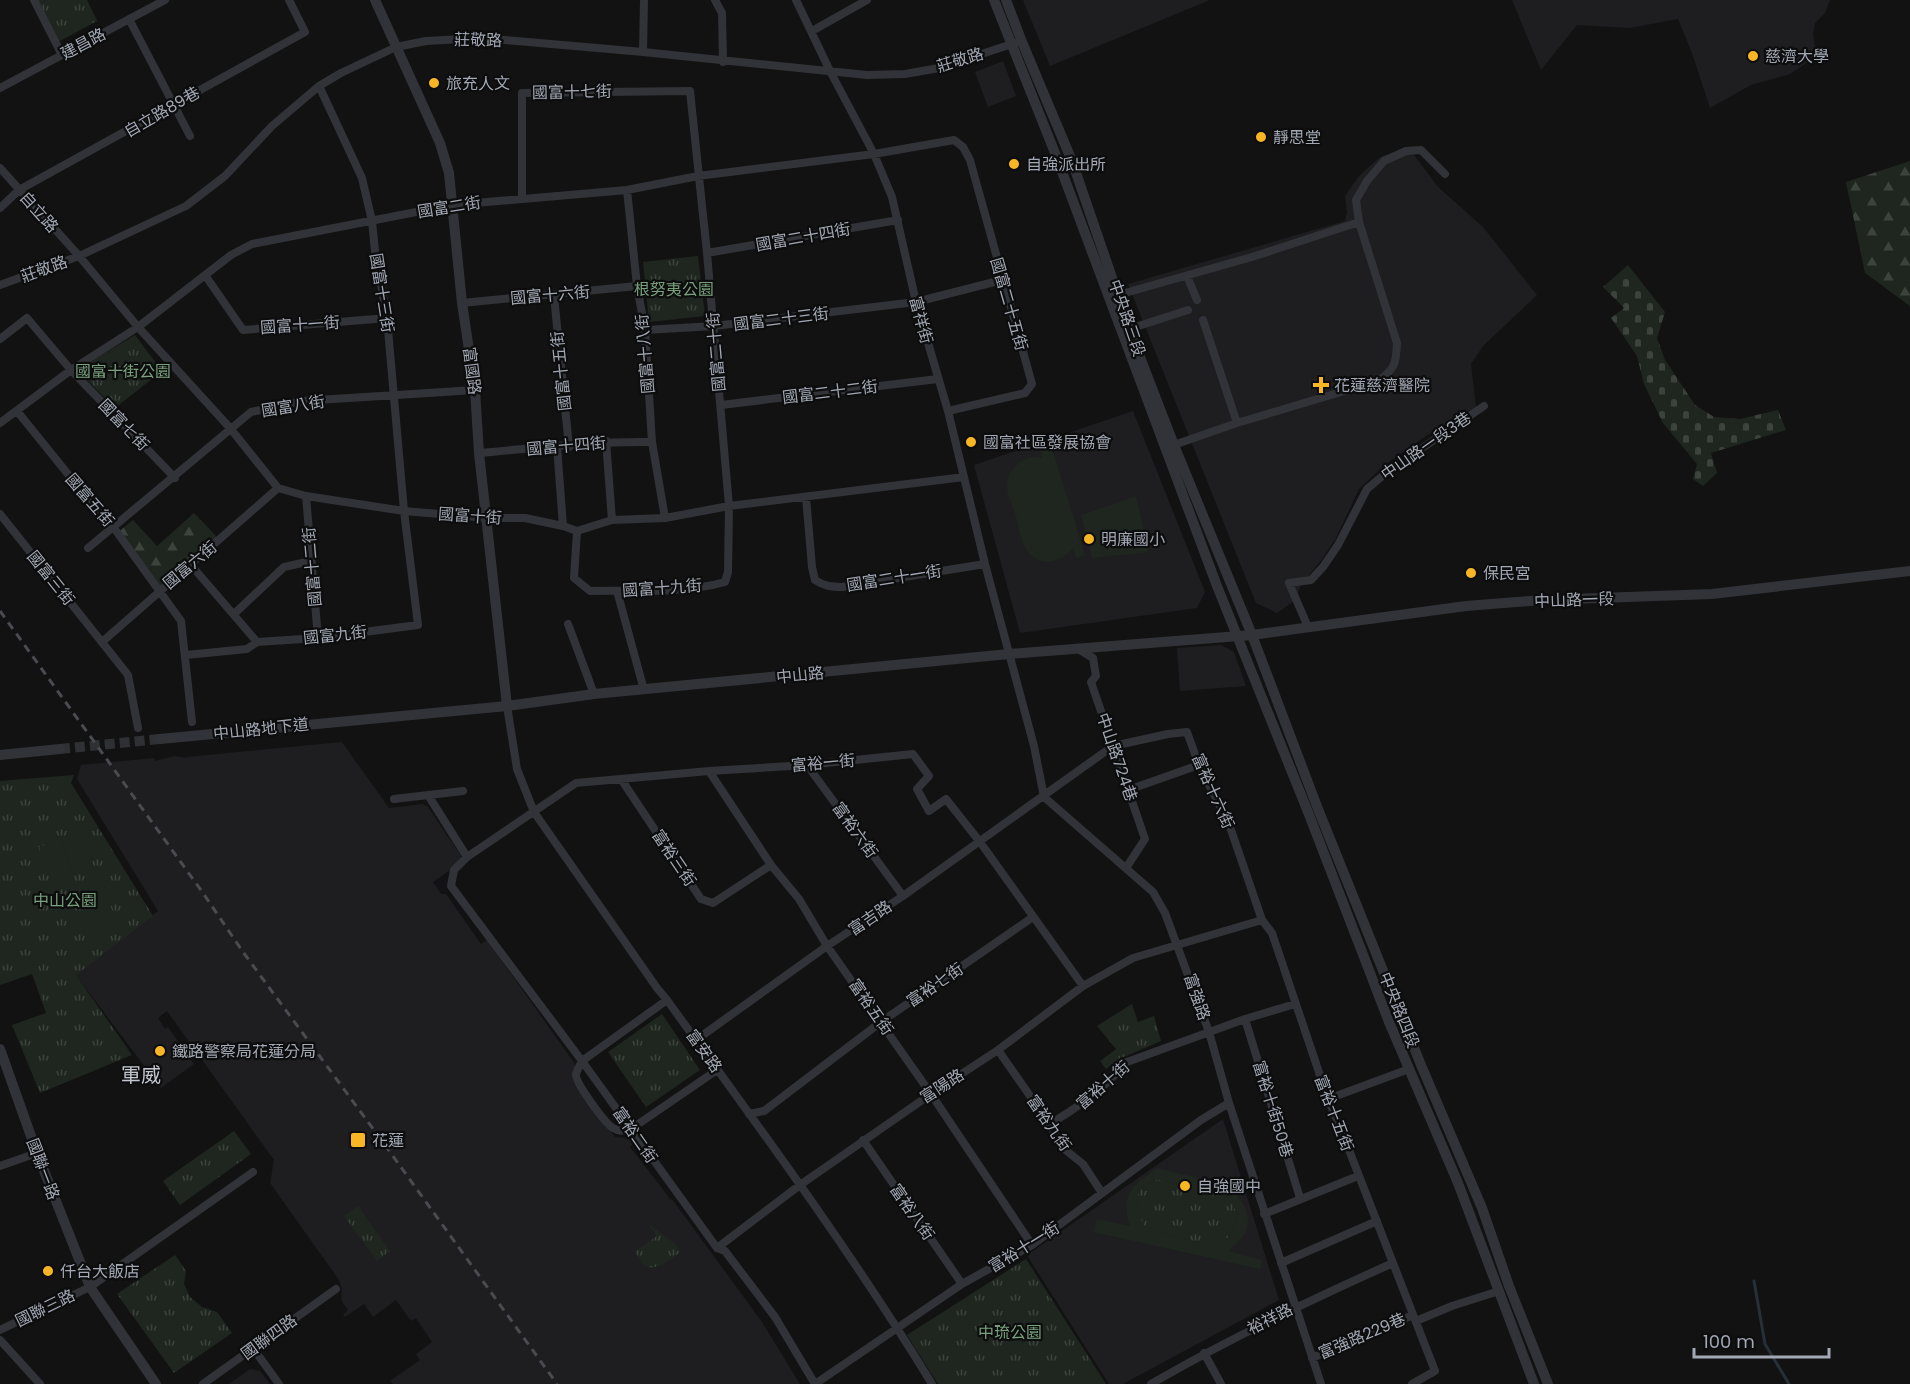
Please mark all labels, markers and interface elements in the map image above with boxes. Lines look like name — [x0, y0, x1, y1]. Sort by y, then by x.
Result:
street label: 建昌路 — [56, 23, 110, 65]
street label: 莊敬路 — [454, 28, 502, 52]
street label: 莊敬路 — [934, 42, 986, 78]
place label: 慈濟大學 — [1765, 45, 1829, 68]
marker: 慈濟大學 — [1746, 49, 1760, 63]
place label: 旅充人文 — [446, 72, 510, 95]
marker: 旅充人文 — [427, 76, 441, 90]
street label: 國富十七街 — [532, 80, 612, 104]
street label: 自立路89巷 — [120, 81, 204, 143]
place label: 靜思堂 — [1273, 126, 1321, 149]
marker: 靜思堂 — [1254, 130, 1268, 144]
place label: 自強派出所 — [1026, 153, 1106, 176]
marker: 自強派出所 — [1007, 157, 1021, 171]
street label: 自立路 — [14, 186, 64, 238]
street label: 國富二街 — [416, 191, 482, 223]
street label: 國富二十四街 — [754, 217, 852, 257]
street label: 莊敬路 — [18, 250, 70, 288]
street label: 國富十三街 — [364, 252, 400, 334]
street label: 國富二十五街 — [985, 255, 1033, 353]
street label: 中央路三段 — [1103, 276, 1151, 360]
park label: 根努夷公園 — [634, 278, 714, 301]
street label: 國富十六街 — [509, 280, 591, 310]
street label: 富祥街 — [904, 294, 938, 346]
street label: 國富二十三街 — [732, 302, 830, 336]
street label: 國富十一街 — [259, 311, 341, 339]
street label: 國富二十街 — [701, 311, 731, 393]
street label: 國富十八街 — [630, 313, 660, 395]
street label: 國富十五街 — [545, 330, 577, 412]
street label: 富國路 — [458, 346, 486, 396]
park label: 國富十街公園 — [75, 360, 171, 383]
place label: 花蓮慈濟醫院 — [1334, 374, 1430, 397]
street label: 國富二十二街 — [781, 375, 879, 409]
marker: 花蓮慈濟醫院 — [1312, 376, 1330, 394]
street label: 國富八街 — [260, 390, 326, 422]
street label: 國富七街 — [93, 394, 155, 456]
street label: 中山路一段3巷 — [1376, 406, 1476, 486]
street label: 國富十四街 — [525, 431, 607, 461]
place label: 國富社區發展協會 — [983, 431, 1111, 454]
marker: 國富社區發展協會 — [964, 435, 978, 449]
street label: 國富五街 — [60, 468, 120, 532]
street label: 國富十街 — [437, 502, 503, 530]
street label: 國富十二街 — [297, 526, 327, 608]
place label: 明廉國小 — [1101, 528, 1165, 551]
marker: 明廉國小 — [1082, 532, 1096, 546]
street label: 國富六街 — [158, 536, 222, 594]
street label: 國富三街 — [22, 546, 80, 610]
street label: 國富二十一街 — [845, 559, 943, 597]
place label: 保民宮 — [1483, 562, 1531, 585]
marker: 保民宮 — [1464, 566, 1478, 580]
street label: 國富十九街 — [621, 574, 703, 602]
street label: 中山路一段 — [1534, 587, 1614, 613]
street label: 國富九街 — [302, 620, 368, 650]
street label: 中山路 — [775, 661, 825, 689]
street label: 中山路724巷 — [1091, 710, 1143, 804]
street label: 中山路地下道 — [212, 713, 310, 745]
street label: 富裕一街 — [790, 749, 856, 777]
street label: 富裕十六街 — [1186, 750, 1240, 832]
street label: 富裕六街 — [827, 797, 883, 863]
street label: 富裕三街 — [647, 825, 701, 891]
park label: 中山公園 — [33, 889, 97, 912]
street label: 富吉路 — [844, 895, 896, 941]
street label: 富裕七街 — [902, 958, 968, 1012]
street label: 中央路四段 — [1373, 969, 1425, 1051]
street label: 富強路 — [1178, 971, 1216, 1023]
street label: 富裕五街 — [843, 974, 899, 1040]
street label: 富安路 — [681, 1025, 727, 1077]
place label: 鐵路警察局花蓮分局 — [172, 1040, 316, 1063]
marker: 鐵路警察局花蓮分局 — [153, 1044, 167, 1058]
street label: 富裕十街 — [1071, 1055, 1135, 1115]
street label: 富裕十街50巷 — [1247, 1058, 1299, 1160]
district label: 軍威 — [121, 1061, 161, 1089]
street label: 富陽路 — [916, 1063, 968, 1109]
street label: 富裕十五街 — [1309, 1072, 1359, 1154]
street label: 富裕九街 — [1021, 1090, 1077, 1156]
street label: 富裕二街 — [607, 1102, 663, 1168]
place label: 花蓮 — [372, 1129, 404, 1152]
marker: 花蓮 — [349, 1131, 367, 1149]
street label: 國聯一路 — [21, 1135, 65, 1203]
place label: 自強國中 — [1197, 1175, 1261, 1198]
street label: 富裕八街 — [884, 1179, 940, 1245]
marker: 自強國中 — [1178, 1179, 1192, 1193]
street label: 富裕十一街 — [984, 1216, 1064, 1278]
place label: 仟台大飯店 — [60, 1260, 140, 1283]
marker: 仟台大飯店 — [41, 1264, 55, 1278]
street label: 國聯三路 — [11, 1284, 79, 1332]
street label: 裕祥路 — [1243, 1298, 1297, 1340]
street label: 富強路229巷 — [1315, 1307, 1409, 1365]
street label: 國聯四路 — [236, 1309, 302, 1365]
park label: 中琉公園 — [978, 1321, 1042, 1344]
scale bar — [1694, 1321, 1829, 1359]
text: 100 m — [1703, 1329, 1755, 1354]

